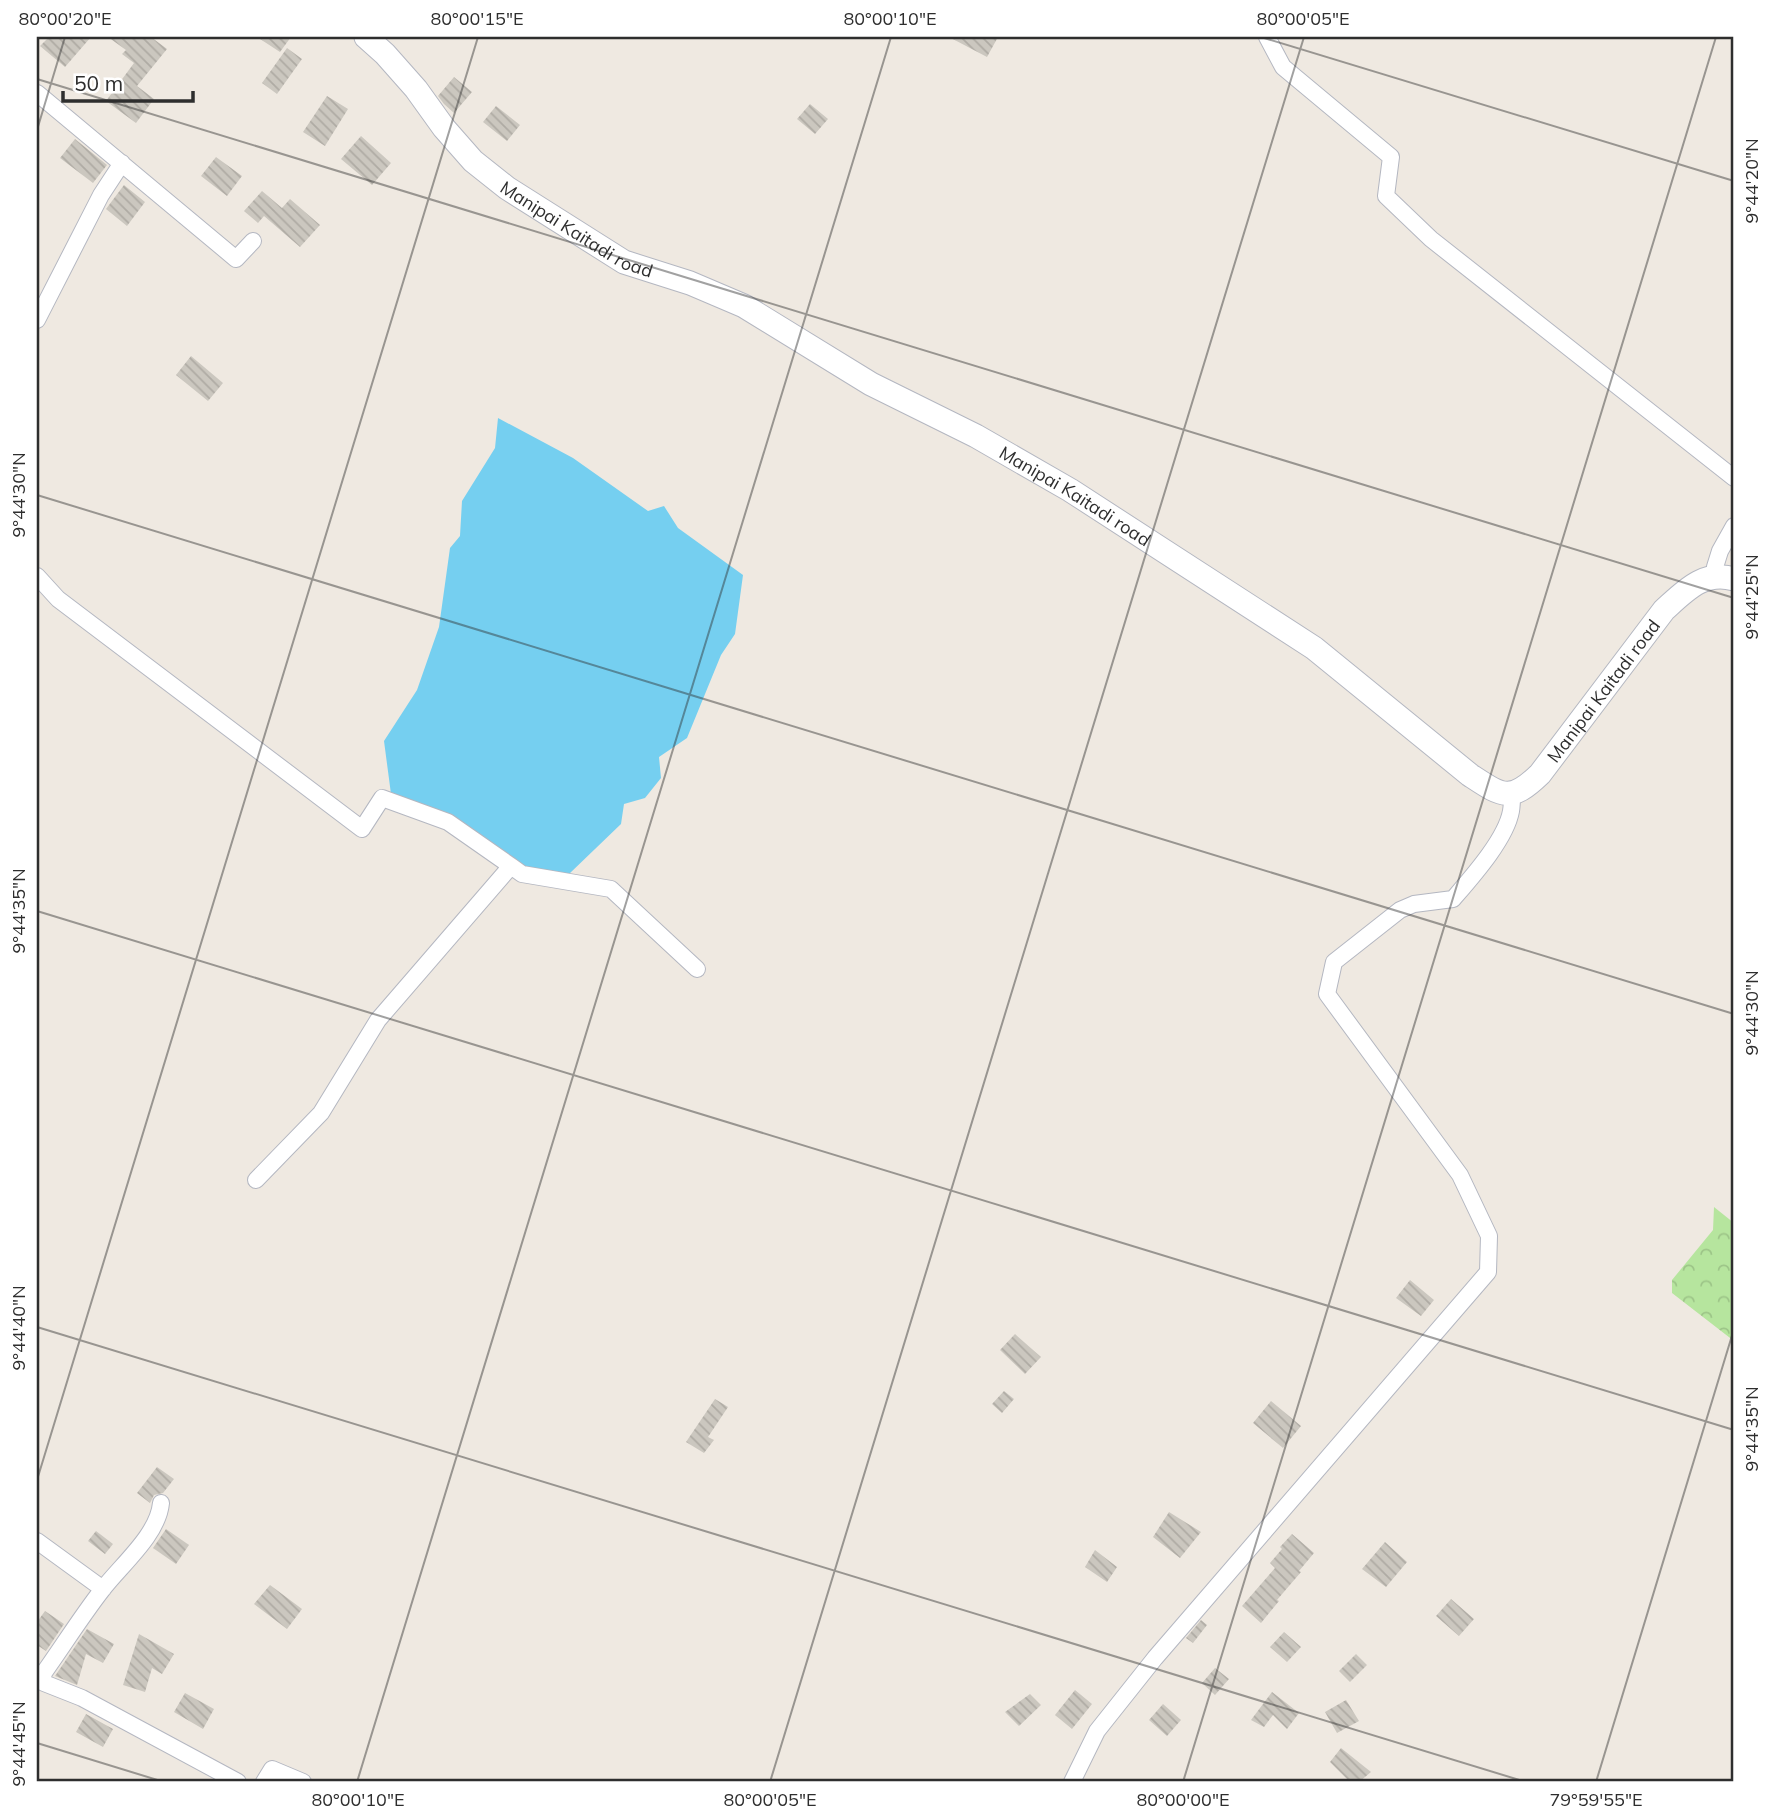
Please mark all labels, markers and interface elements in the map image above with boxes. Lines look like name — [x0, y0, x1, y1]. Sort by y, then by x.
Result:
text: 80°00'20"E — [18, 7, 112, 30]
text: 80°00'15"E — [430, 7, 524, 30]
text: 80°00'10"E — [843, 7, 937, 30]
text: 80°00'05"E — [1256, 7, 1350, 30]
scale bar — [63, 60, 192, 104]
text: 50 m — [74, 70, 123, 96]
text: 9°44'20"N — [1740, 138, 1763, 224]
street label: Manipai Kaitadi road — [496, 175, 656, 282]
street label: Manipai Kaitadi road — [995, 440, 1155, 551]
text: 9°44'30"N — [7, 452, 30, 538]
text: 9°44'25"N — [1740, 554, 1763, 640]
street label: Manipai Kaitadi road — [1542, 614, 1665, 767]
text: 9°44'35"N — [7, 868, 30, 954]
text: 9°44'30"N — [1740, 970, 1763, 1056]
text: 9°44'40"N — [7, 1285, 30, 1371]
text: 9°44'35"N — [1740, 1386, 1763, 1472]
text: 9°44'45"N — [7, 1701, 30, 1787]
text: 80°00'10"E — [311, 1788, 405, 1811]
text: 80°00'05"E — [723, 1788, 817, 1811]
text: 80°00'00"E — [1136, 1788, 1230, 1811]
text: 79°59'55"E — [1549, 1788, 1643, 1811]

